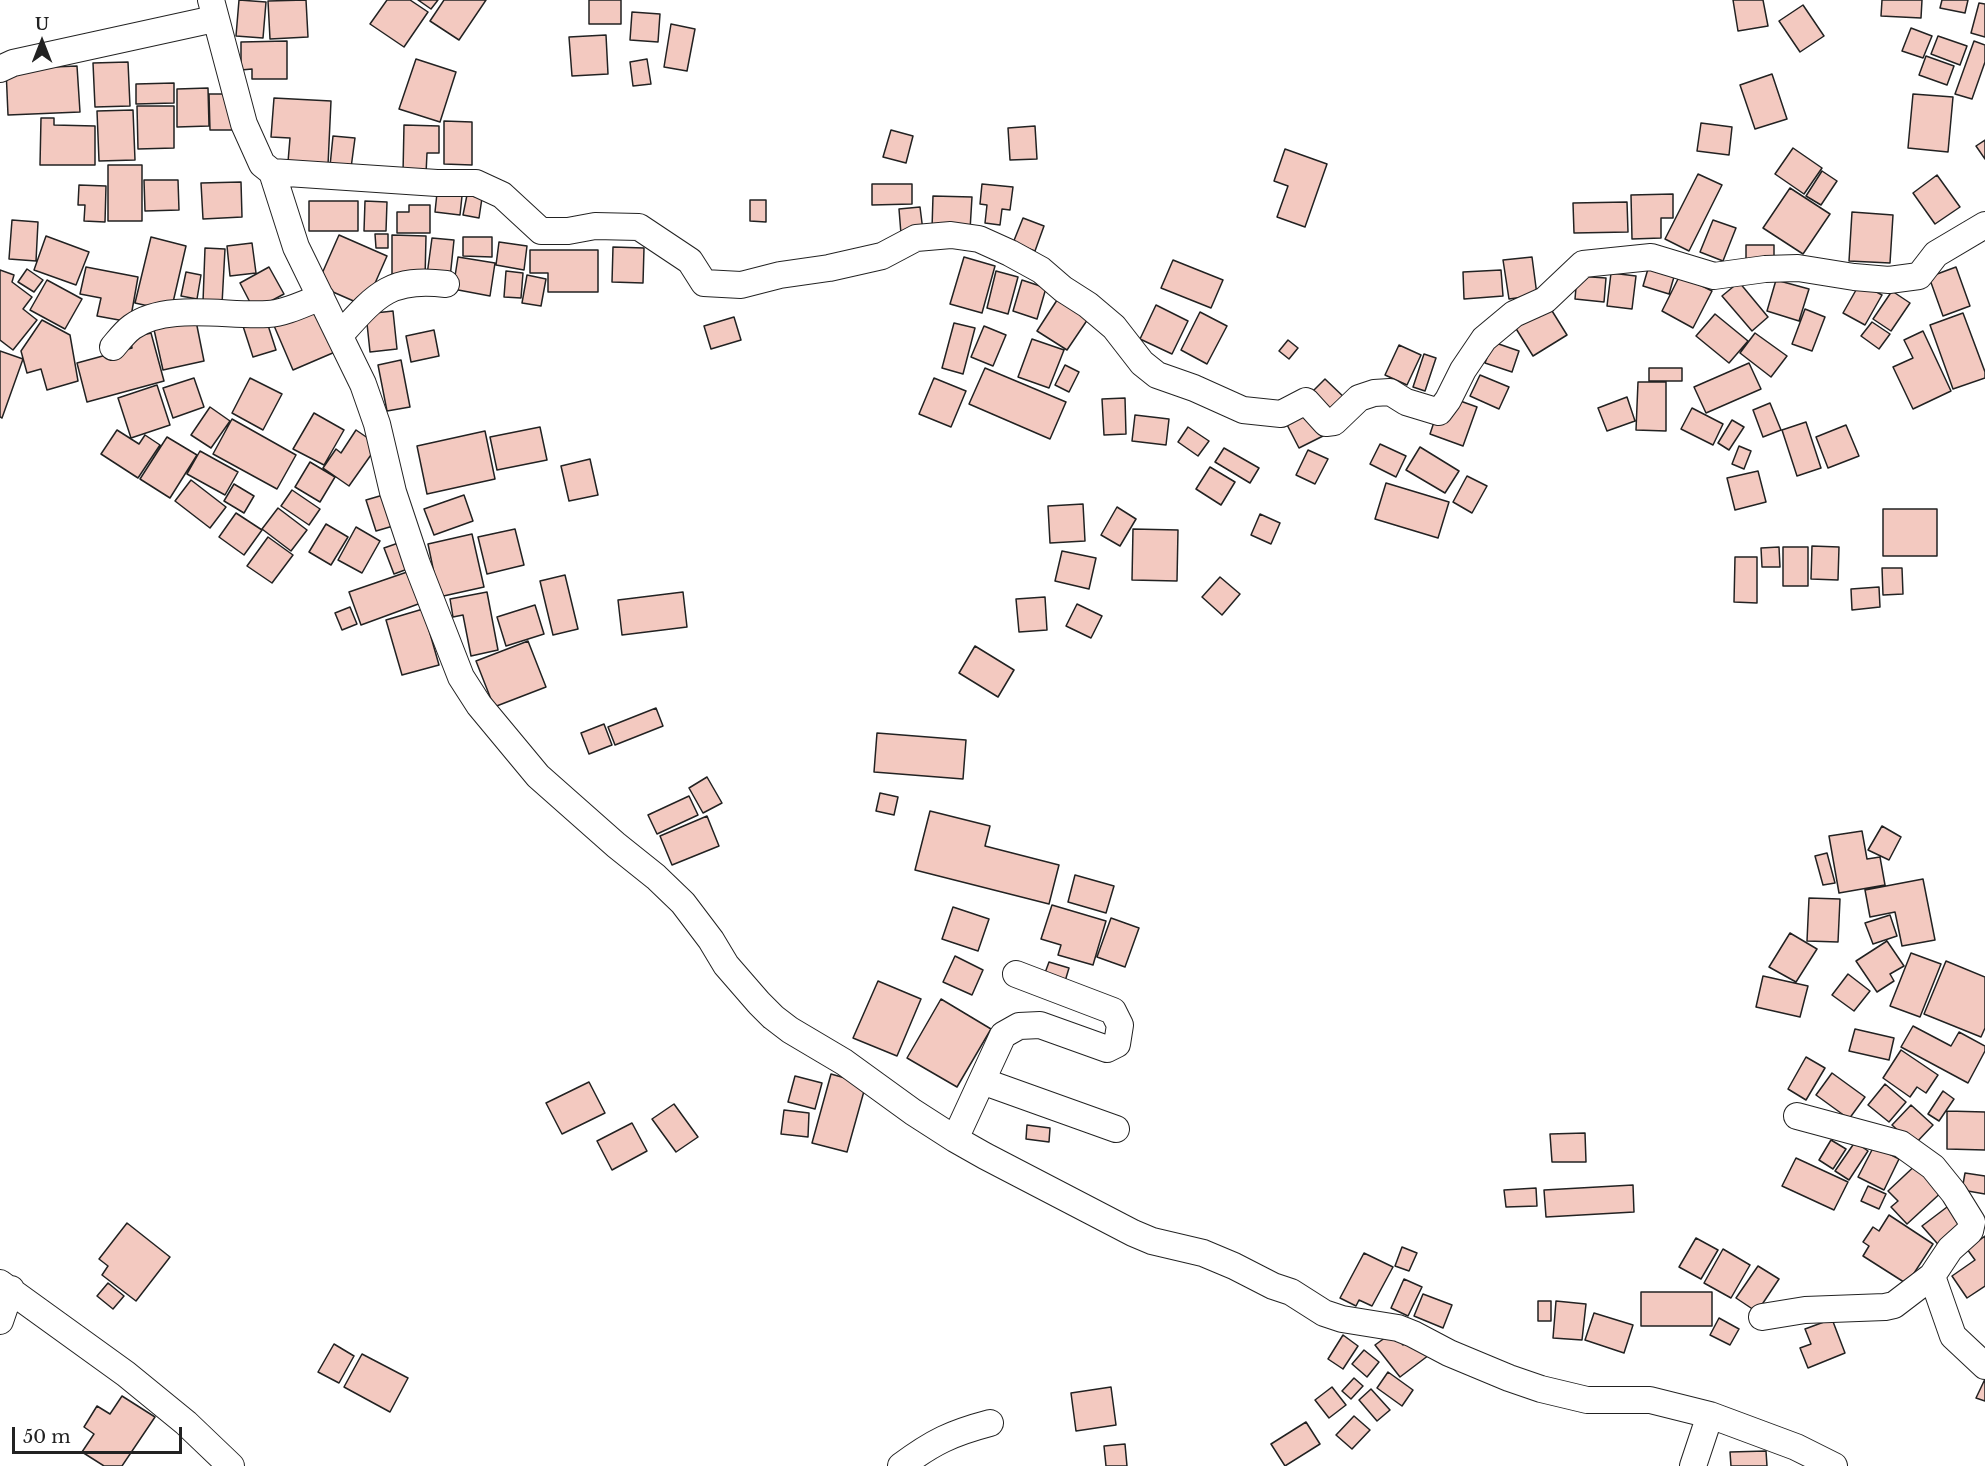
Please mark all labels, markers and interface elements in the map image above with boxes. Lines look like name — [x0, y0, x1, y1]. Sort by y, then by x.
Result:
north arrow — [12, 12, 72, 72]
text: U — [35, 14, 49, 34]
scale bar — [15, 1415, 184, 1453]
text: 50 m — [23, 1426, 71, 1448]

